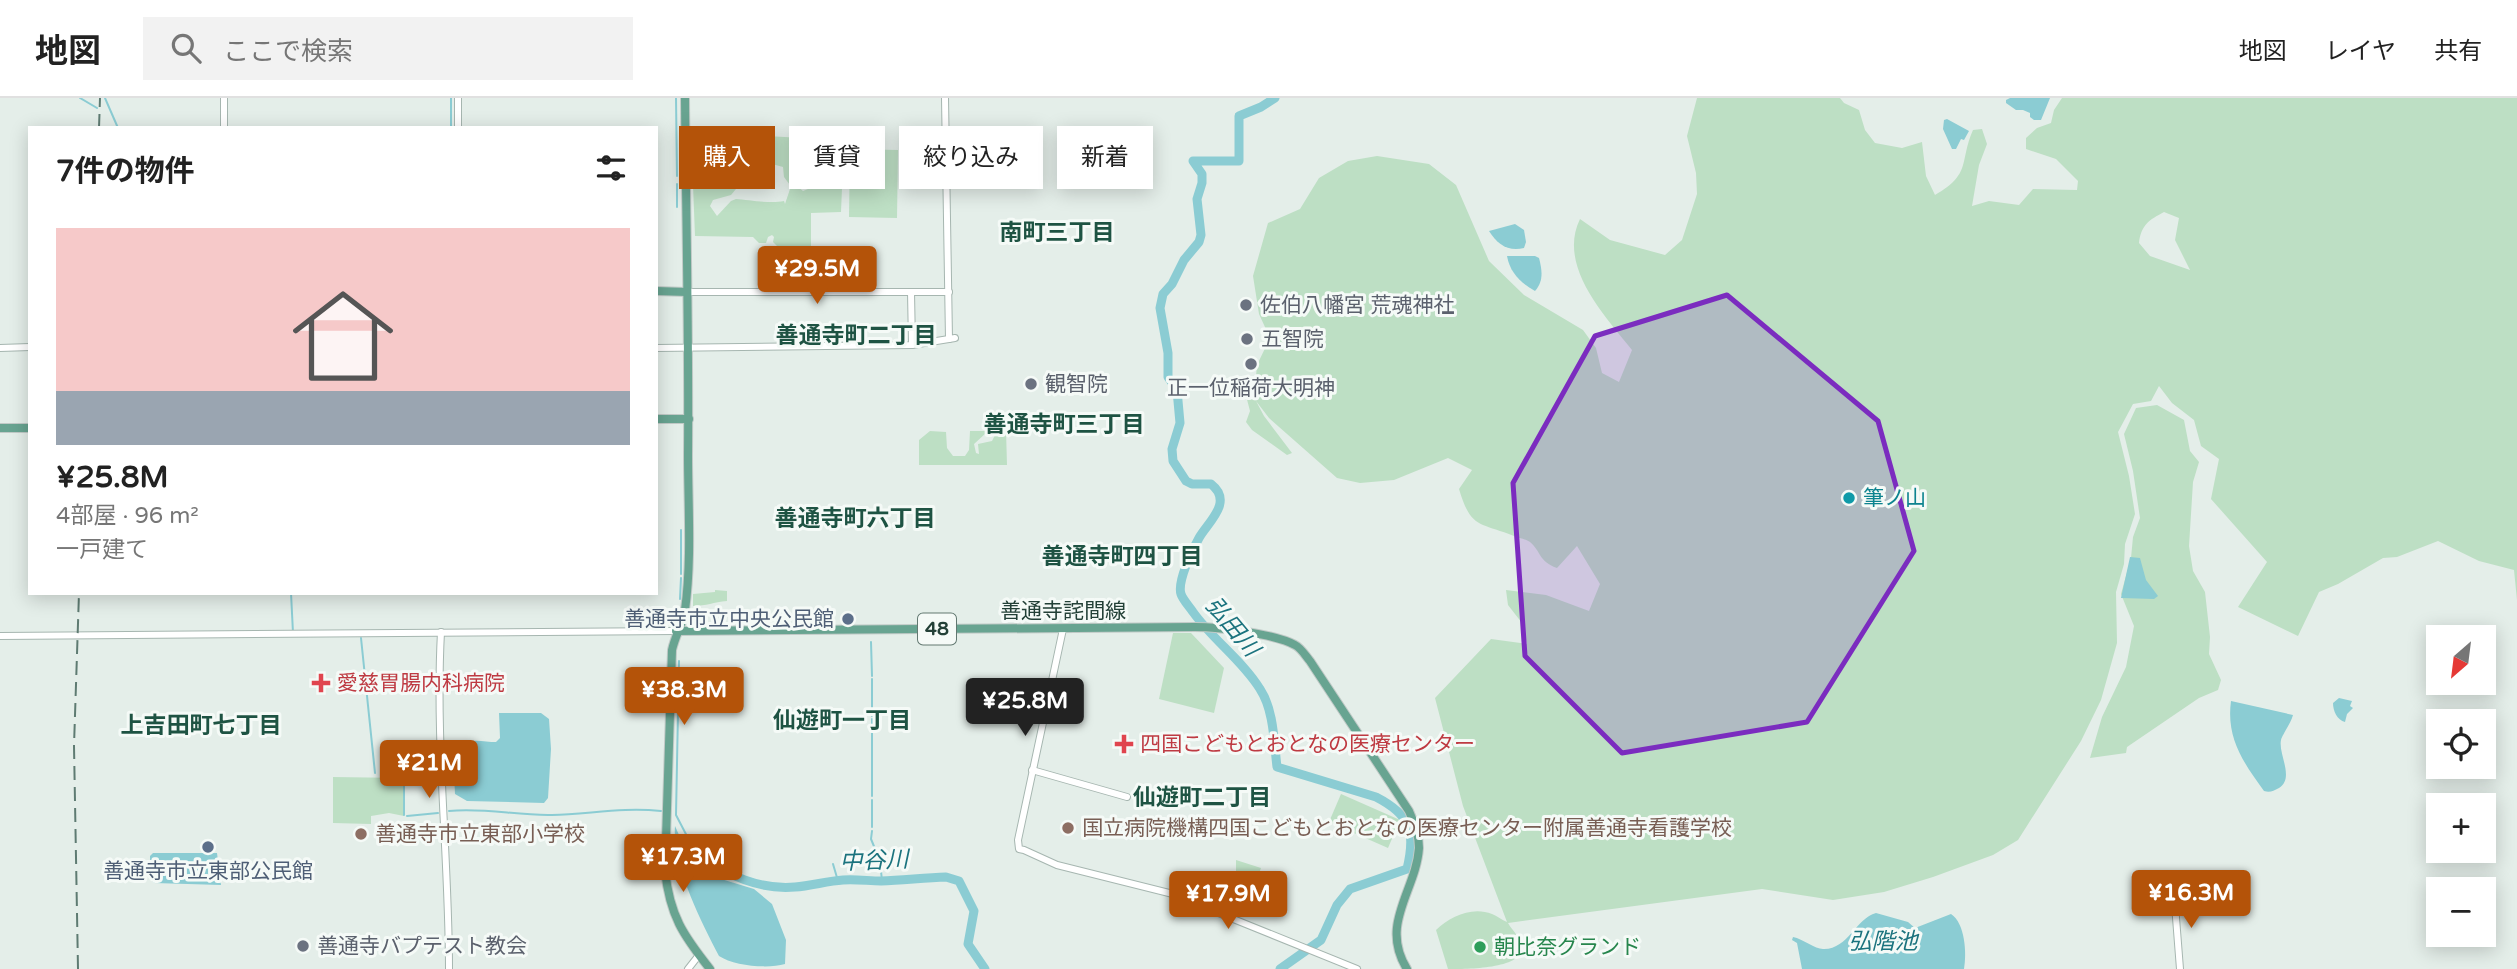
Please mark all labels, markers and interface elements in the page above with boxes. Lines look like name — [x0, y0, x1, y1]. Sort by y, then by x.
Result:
search box — [143, 17, 633, 80]
icon: search — [167, 29, 205, 67]
text: 地図 — [35, 32, 101, 71]
text: ここで検索 — [223, 36, 353, 67]
text: 地図 — [2239, 37, 2287, 66]
text: レイヤ — [2325, 37, 2396, 66]
text: 共有 — [2434, 37, 2482, 66]
chip: 購入 — [679, 126, 775, 189]
chip: 賃貸 — [789, 126, 885, 189]
chip: 絞り込み — [899, 126, 1043, 189]
chip: 新着 — [1057, 126, 1153, 189]
icon: filters — [592, 149, 630, 187]
text: 7件の物件 — [56, 153, 195, 190]
district label: 南町三丁目 — [1000, 219, 1115, 247]
pin: ¥29.5M — [760, 246, 874, 306]
text: ¥29.5M — [774, 255, 860, 283]
icon: home — [280, 273, 406, 399]
place label: 佐伯八幡宮 荒魂神社 — [1260, 293, 1454, 318]
marker: 佐伯八幡宮 荒魂神社 — [1238, 297, 1254, 313]
district label: 善通寺町二丁目 — [776, 322, 937, 350]
place label: 五智院 — [1261, 327, 1324, 352]
marker: 五智院 — [1239, 331, 1255, 347]
marker: 正一位稲荷大明神 — [1243, 356, 1259, 372]
place label: 観智院 — [1045, 372, 1108, 397]
marker: 観智院 — [1023, 376, 1039, 392]
place label: 正一位稲荷大明神 — [1167, 376, 1335, 401]
district label: 善通寺町三丁目 — [984, 411, 1145, 439]
text: ¥25.8M — [56, 459, 169, 496]
place label: 筆ノ山 — [1863, 486, 1926, 511]
marker: 筆ノ山 — [1841, 490, 1857, 506]
text: 4部屋 · 96 m² — [56, 502, 199, 530]
district label: 善通寺町六丁目 — [775, 505, 936, 533]
text: 一戸建て — [56, 536, 148, 564]
district label: 善通寺町四丁目 — [1042, 543, 1203, 571]
water label: 弘田川 — [1199, 592, 1267, 665]
street label: 善通寺詫間線 — [1000, 599, 1126, 624]
place label: 善通寺市立中央公民館 — [624, 607, 834, 632]
marker: 善通寺市立中央公民館 — [840, 611, 856, 627]
road number: 48 — [918, 614, 956, 644]
north arrow — [2426, 625, 2496, 695]
map controls — [2426, 625, 2496, 947]
pin: ¥38.3M — [627, 668, 741, 727]
place label: 愛慈胃腸内科病院 — [337, 671, 505, 696]
marker: 愛慈胃腸内科病院 — [311, 673, 331, 693]
text: ¥38.3M — [641, 676, 727, 704]
pin: ¥25.8M — [968, 678, 1082, 738]
text: ¥25.8M — [982, 687, 1068, 715]
district label: 仙遊町一丁目 — [773, 707, 911, 735]
button: locate — [2426, 709, 2496, 779]
district label: 上吉田町七丁目 — [121, 712, 282, 740]
place label: 四国こどもとおとなの医療センター — [1140, 732, 1475, 757]
marker: 四国こどもとおとなの医療センター — [1114, 734, 1134, 754]
pin: ¥21M — [388, 740, 470, 800]
text: ¥21M — [396, 749, 462, 777]
district label: 仙遊町二丁目 — [1133, 784, 1271, 812]
button: + — [2426, 793, 2496, 863]
place label: 国立病院機構四国こどもとおとなの医療センター附属善通寺看護学校 — [1082, 816, 1732, 841]
marker: 国立病院機構四国こどもとおとなの医療センター附属善通寺看護学校 — [1060, 820, 1076, 836]
place label: 善通寺市立東部小学校 — [375, 822, 585, 847]
marker: 善通寺市立東部小学校 — [353, 826, 369, 842]
pin: ¥17.3M — [626, 834, 740, 894]
marker: 善通寺市立東部公民館 — [200, 839, 216, 855]
text: ¥17.3M — [640, 843, 726, 871]
water label: 中谷川 — [839, 846, 912, 876]
place label: 善通寺市立東部公民館 — [103, 859, 313, 884]
pin: ¥16.3M — [2134, 870, 2248, 930]
pin: ¥17.9M — [1171, 872, 1285, 931]
button: − — [2426, 877, 2496, 947]
text: ¥16.3M — [2148, 879, 2234, 907]
text: ¥17.9M — [1185, 880, 1271, 908]
water label: 弘階池 — [1849, 928, 1920, 956]
place label: 善通寺バプテスト教会 — [317, 934, 527, 959]
place label: 朝比奈グランド — [1494, 935, 1641, 960]
marker: 善通寺バプテスト教会 — [295, 938, 311, 954]
marker: 朝比奈グランド — [1472, 939, 1488, 955]

